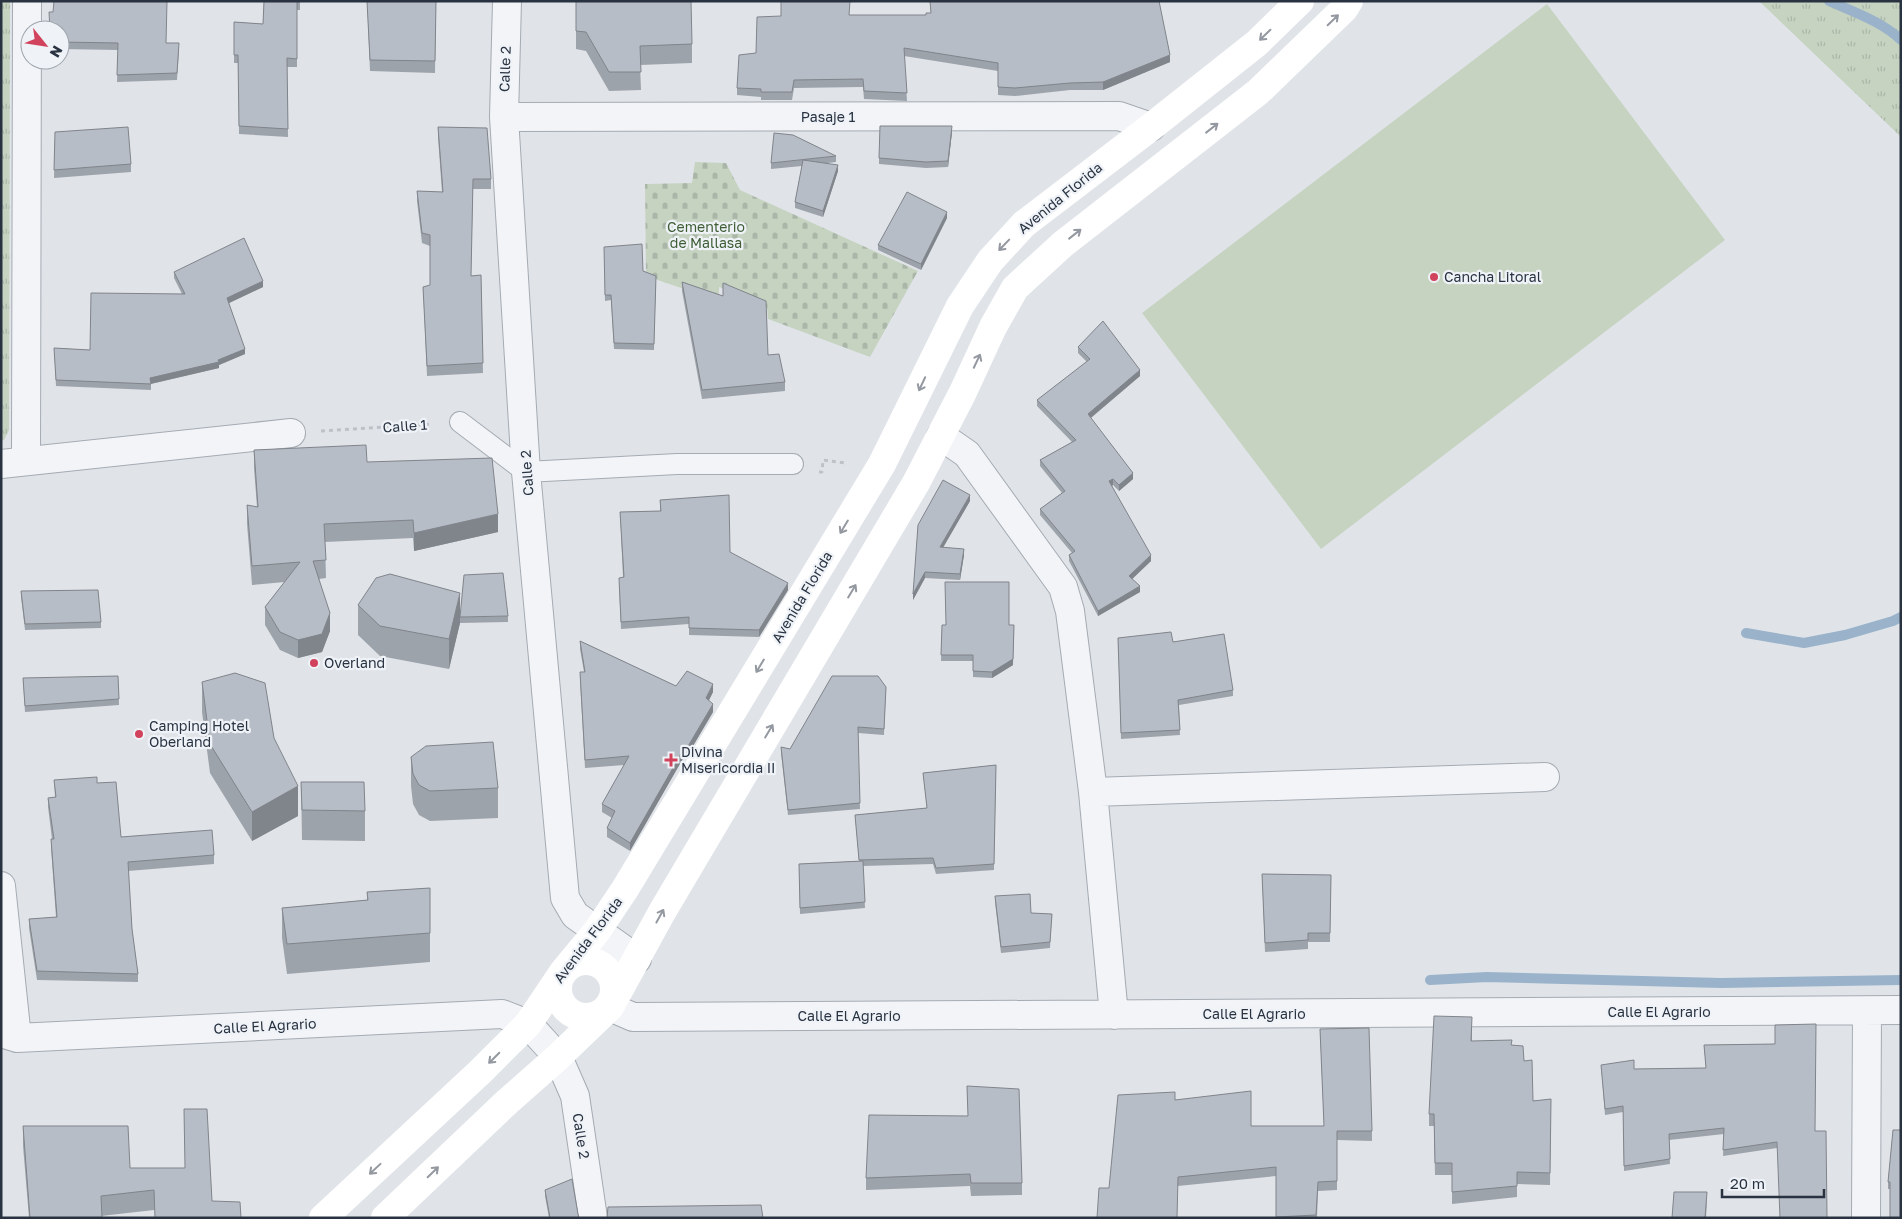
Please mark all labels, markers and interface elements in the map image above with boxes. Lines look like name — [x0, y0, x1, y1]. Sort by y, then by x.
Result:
one-way arrow — [1327, 14, 1340, 26]
north arrow — [20, 20, 70, 70]
one-way arrow — [1259, 29, 1271, 41]
text: N — [47, 43, 67, 61]
street label: Calle 2 — [495, 46, 514, 92]
street label: Pasaje 1 — [801, 108, 855, 125]
one-way arrow — [1205, 123, 1219, 133]
street label: Avenida Florida — [1014, 158, 1105, 237]
park label: Cementerio de Mallasa — [667, 218, 745, 251]
one-way arrow — [1068, 229, 1081, 240]
one-way arrow — [998, 239, 1010, 251]
place label: Cancha Litoral — [1444, 268, 1541, 285]
marker: Cancha Litoral — [1428, 271, 1440, 283]
one-way arrow — [973, 354, 983, 369]
one-way arrow — [916, 376, 926, 391]
street label: Calle 1 — [382, 415, 428, 436]
street label: Calle 2 — [516, 449, 537, 497]
one-way arrow — [839, 519, 849, 533]
street label: Avenida Florida — [768, 548, 835, 645]
one-way arrow — [848, 584, 858, 598]
place label: Overland — [324, 654, 385, 671]
marker: Overland — [308, 657, 320, 669]
one-way arrow — [755, 659, 766, 673]
place label: Camping Hotel Oberland — [149, 717, 249, 750]
one-way arrow — [765, 724, 775, 738]
marker: Camping Hotel Oberland — [133, 728, 145, 740]
place label: Divina Misericordia II — [681, 743, 775, 776]
marker: Divina Misericordia II — [665, 754, 677, 766]
street label: Avenida Florida — [550, 893, 626, 986]
one-way arrow — [655, 908, 665, 923]
street label: Calle El Agrario — [1607, 1003, 1711, 1020]
street label: Calle El Agrario — [1202, 1005, 1306, 1022]
street label: Calle El Agrario — [797, 1007, 901, 1024]
street label: Calle El Agrario — [213, 1014, 317, 1037]
one-way arrow — [488, 1052, 500, 1064]
street label: Calle 2 — [570, 1112, 593, 1160]
one-way arrow — [369, 1163, 382, 1175]
one-way arrow — [427, 1166, 440, 1178]
scale bar — [1722, 1166, 1824, 1198]
text: 20 m — [1730, 1174, 1765, 1192]

